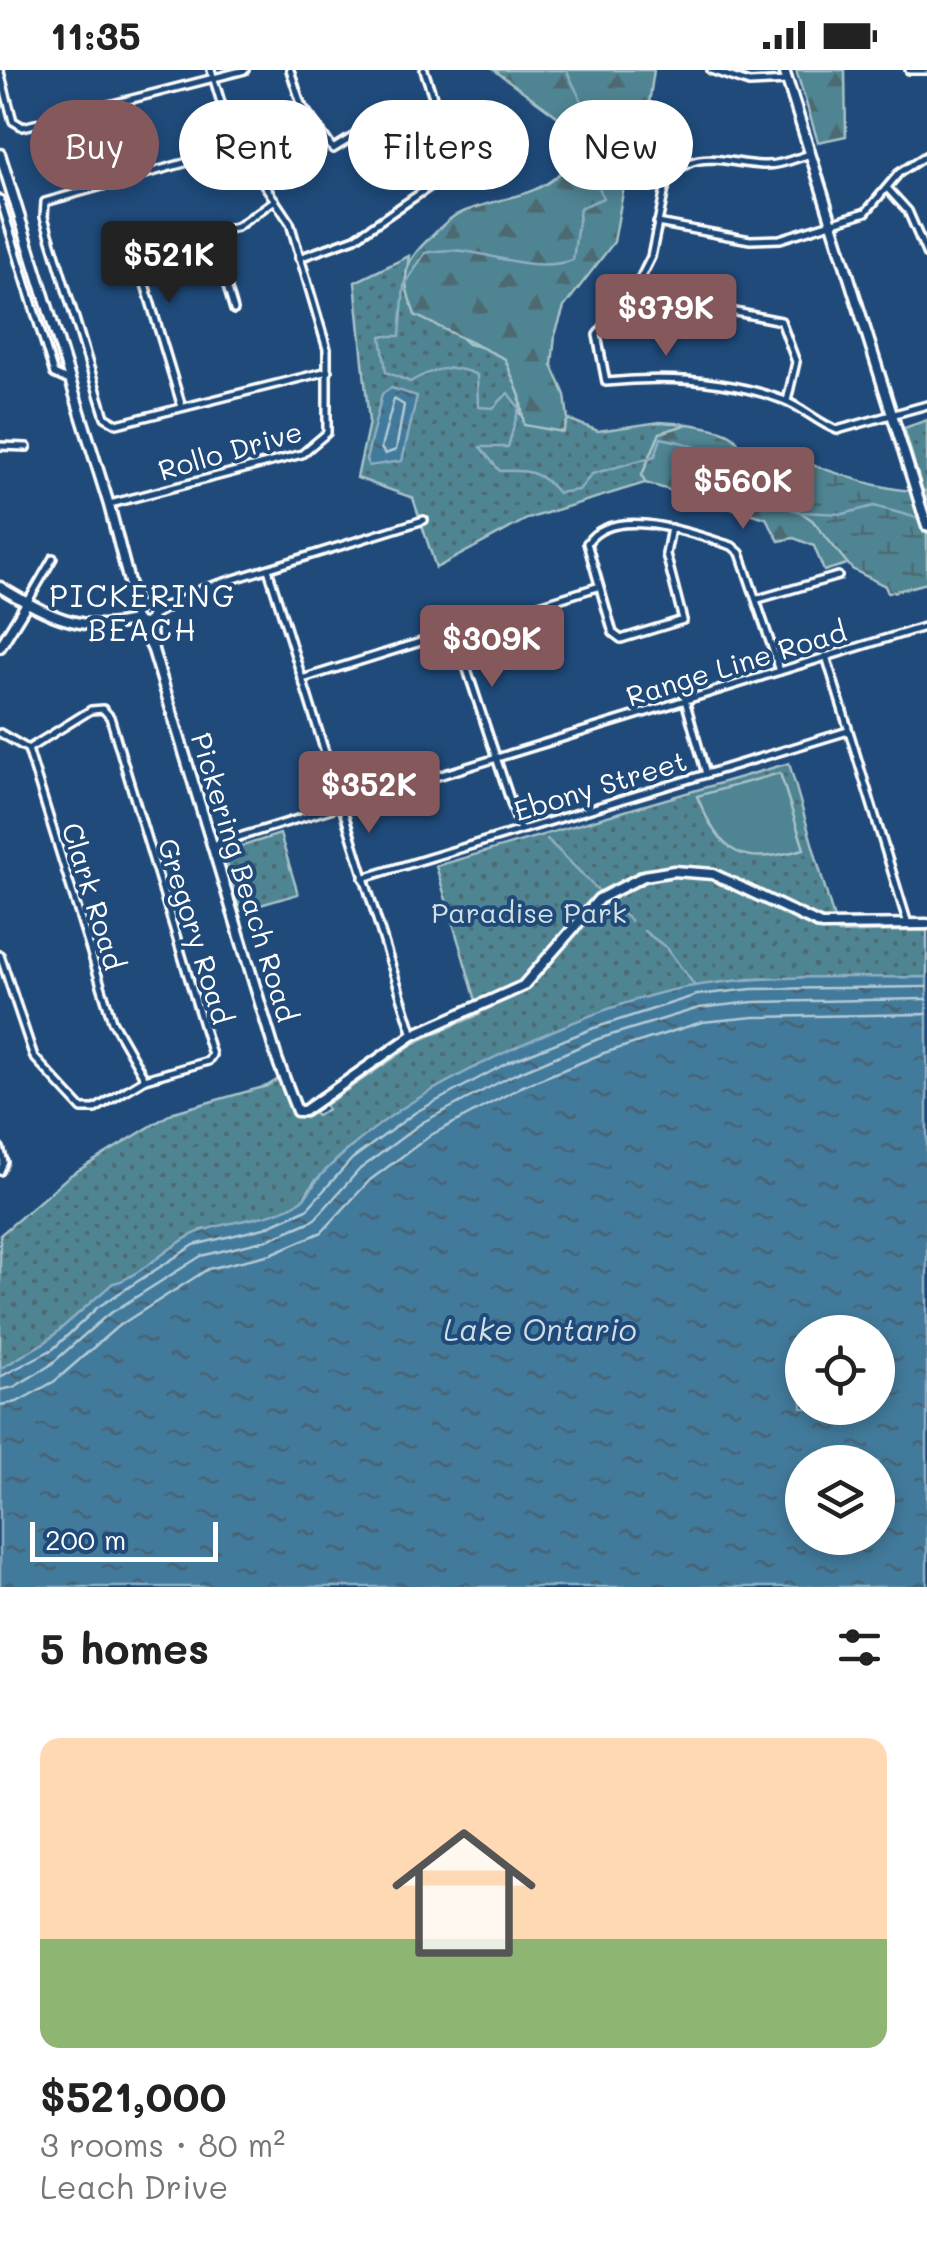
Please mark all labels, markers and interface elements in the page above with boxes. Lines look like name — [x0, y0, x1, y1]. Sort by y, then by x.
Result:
text: 11:35 — [50, 10, 141, 60]
chip: Buy — [30, 100, 159, 190]
chip: Rent — [179, 100, 328, 190]
chip: Filters — [348, 100, 529, 190]
chip: New — [549, 100, 693, 190]
pin: $521K — [99, 221, 239, 306]
text: $521K — [123, 232, 215, 274]
pin: $379K — [596, 274, 736, 359]
text: $379K — [617, 285, 715, 327]
street label: Rollo Drive — [154, 412, 306, 488]
pin: $560K — [673, 447, 813, 532]
text: $560K — [693, 458, 793, 500]
district label: PICKERING BEACH — [49, 575, 237, 649]
pin: $309K — [422, 605, 562, 690]
street label: Range Line Road — [622, 612, 850, 714]
text: $309K — [442, 616, 542, 658]
street label: Pickering Beach Road — [184, 728, 306, 1026]
street label: Ebony Street — [509, 742, 691, 828]
pin: $352K — [299, 751, 439, 836]
text: $352K — [321, 762, 417, 804]
street label: Clark Road — [55, 818, 133, 974]
street label: Gregory Road — [151, 834, 241, 1028]
park label: Paradise Park — [431, 894, 627, 930]
water label: Lake Ontario — [444, 1309, 636, 1349]
map controls — [785, 1315, 895, 1555]
button: locate — [785, 1315, 895, 1425]
button: layers — [785, 1445, 895, 1555]
scale bar — [30, 1517, 218, 1562]
text: 200 m — [45, 1521, 126, 1557]
text: 5 homes — [40, 1620, 209, 1675]
icon: filters — [832, 1620, 887, 1675]
icon: home — [374, 1803, 554, 1983]
text: $521,000 — [40, 2068, 226, 2123]
text: 3 rooms · 80 m² — [40, 2123, 285, 2165]
text: Leach Drive — [40, 2165, 228, 2207]

